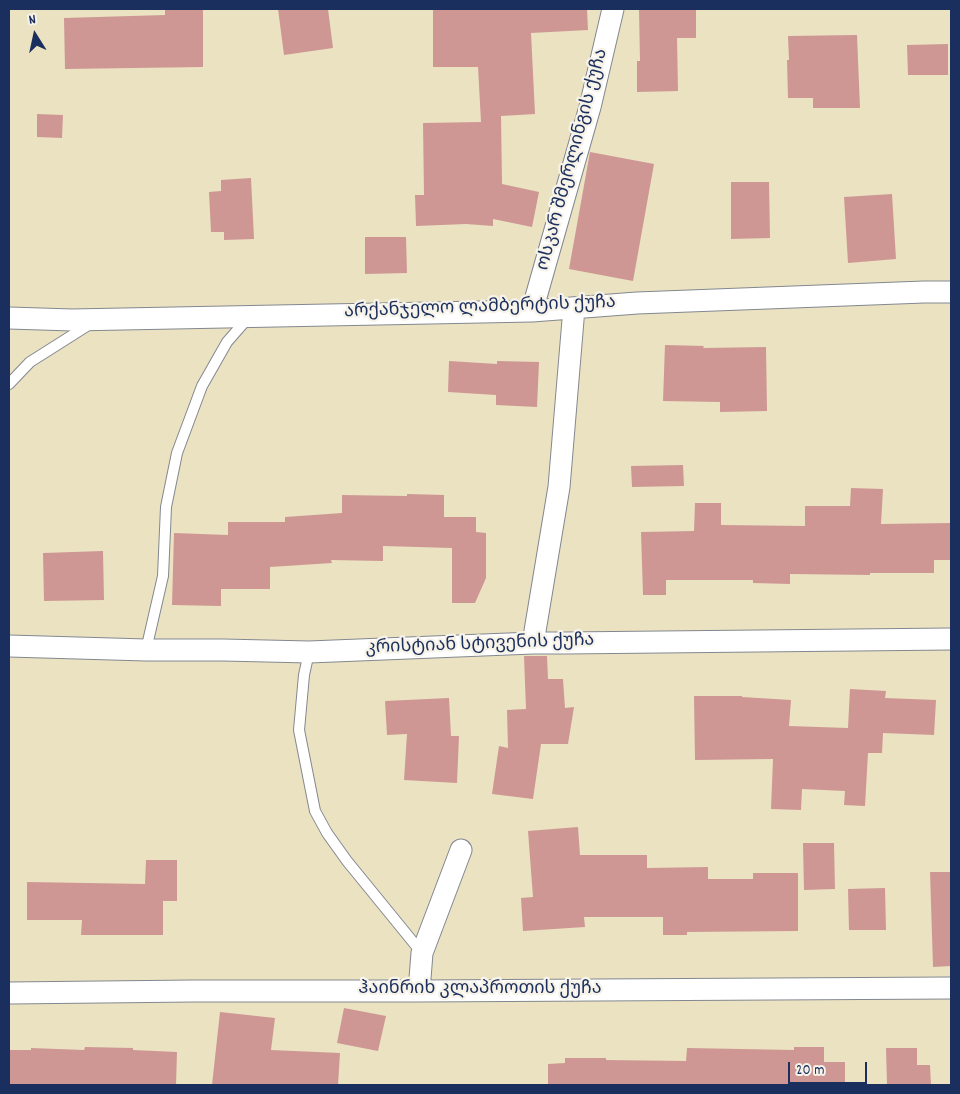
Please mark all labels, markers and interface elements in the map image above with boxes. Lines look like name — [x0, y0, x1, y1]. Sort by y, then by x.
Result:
north arrow — [10, 10, 60, 60]
text: N — [27, 10, 38, 31]
street label: ოსკარ შმერლინგის ქუჩა — [534, 47, 614, 273]
street label: არქანჯელო ლამბერტის ქუჩა — [344, 293, 616, 325]
street label: კრისტიან სტივენის ქუჩა — [365, 631, 595, 661]
street label: ჰაინრიხ კლაპროთის ქუჩა — [358, 980, 602, 1002]
scale bar — [790, 1052, 869, 1084]
text: 20 m — [796, 1060, 824, 1082]

